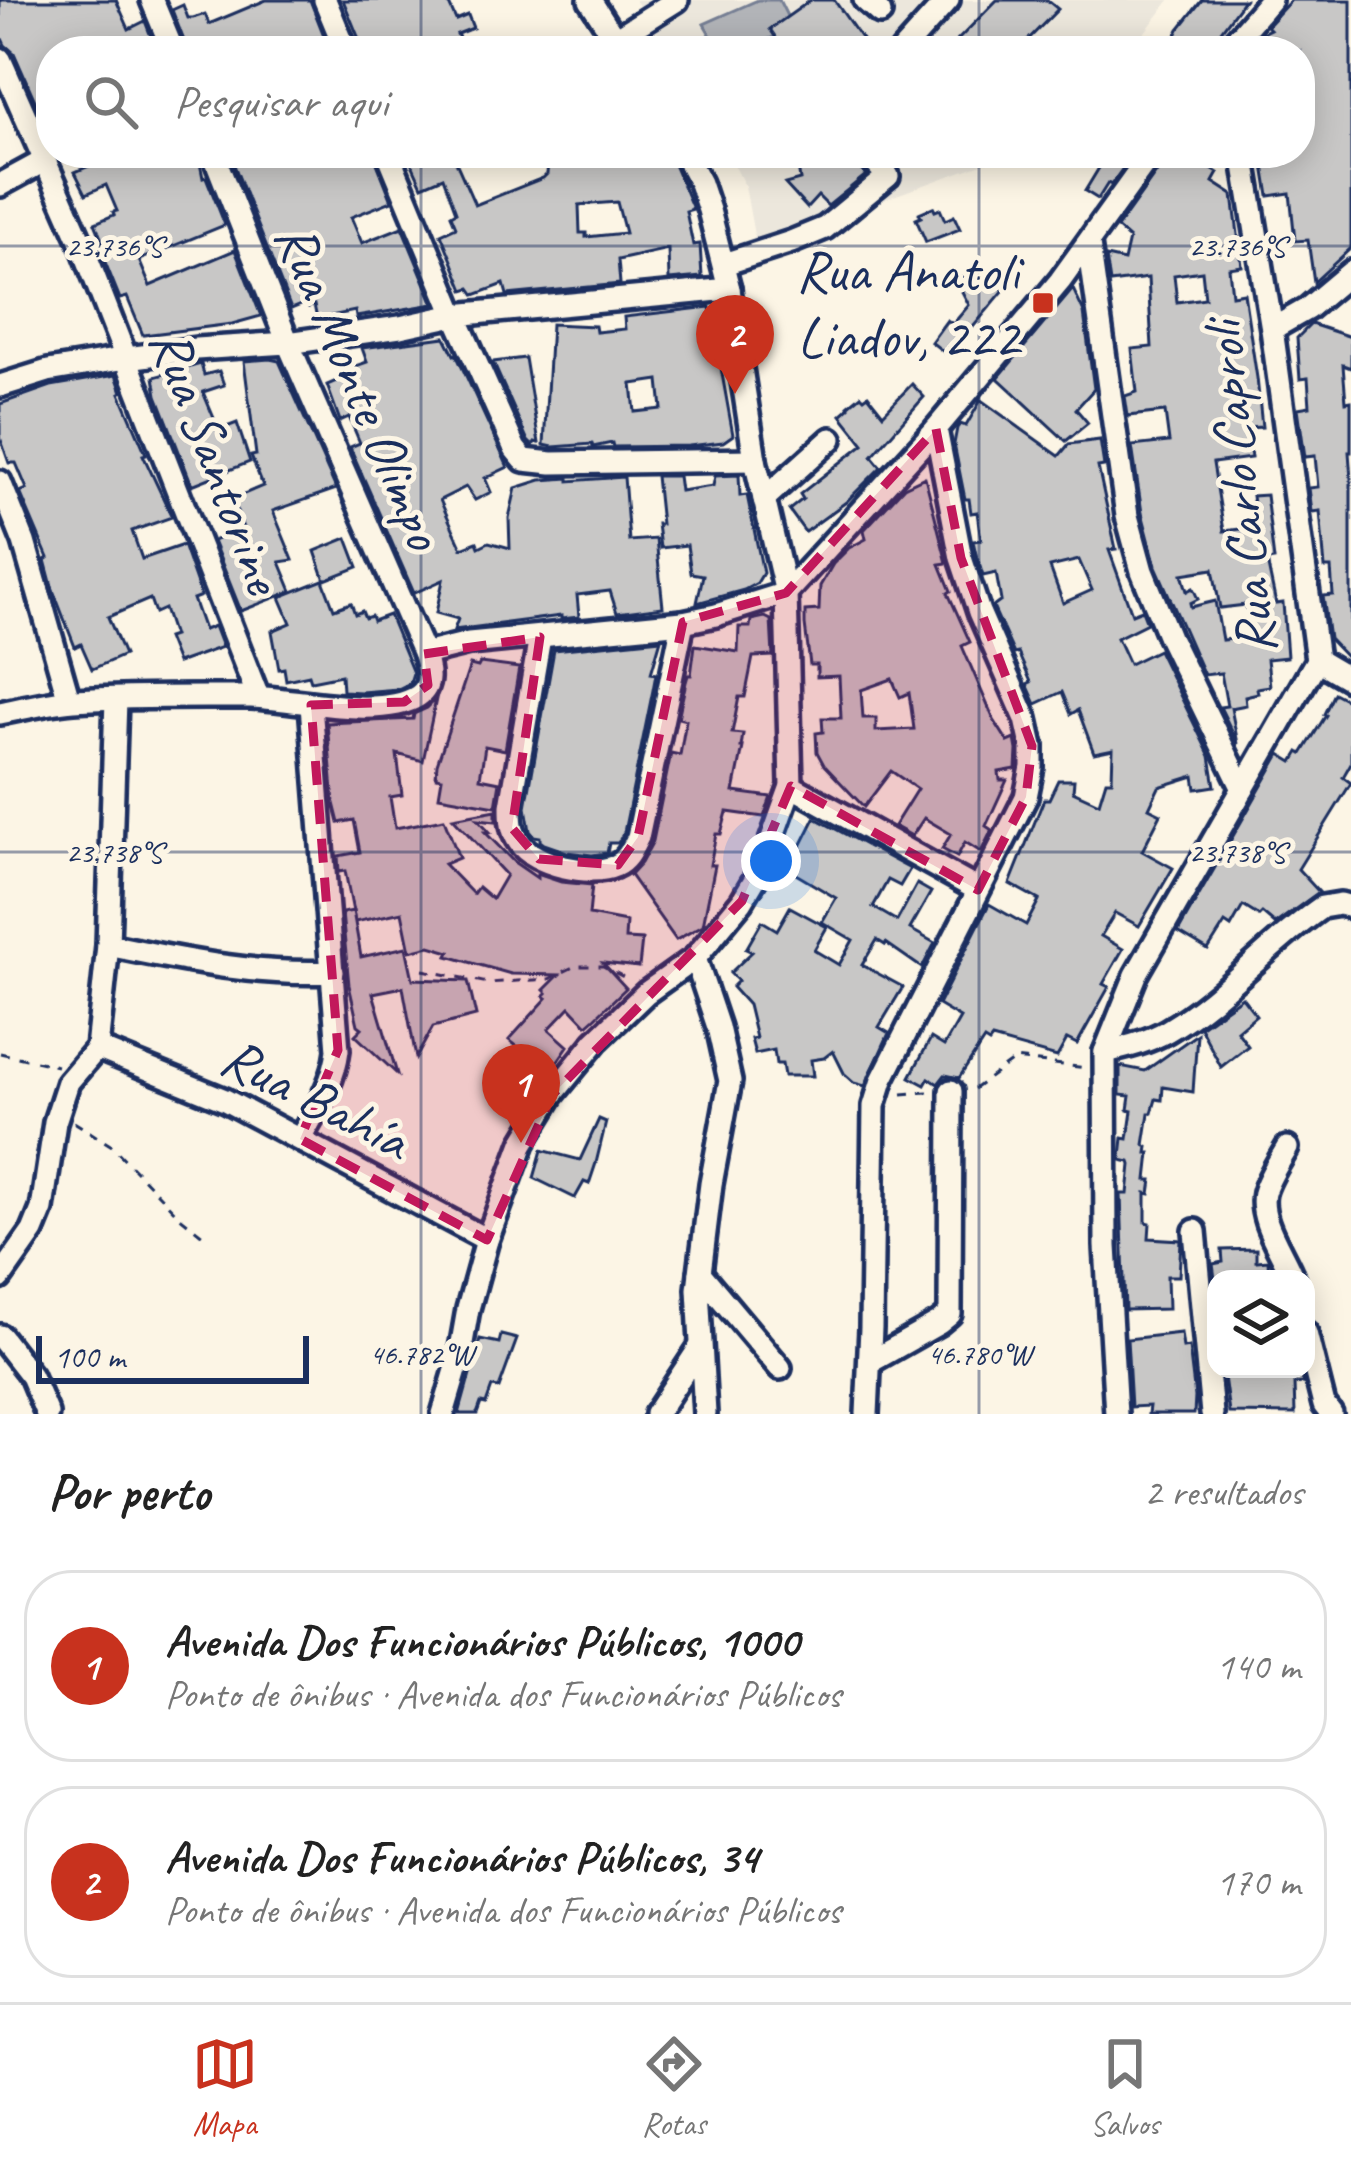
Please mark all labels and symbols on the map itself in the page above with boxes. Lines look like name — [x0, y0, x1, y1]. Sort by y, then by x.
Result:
street label: Rua Monte Olimpo — [259, 212, 462, 562]
text: 23.736°S — [66, 227, 168, 265]
text: 23.736°S — [1189, 227, 1291, 265]
place label: Rua Anatoli Liadov, 222 — [796, 235, 1025, 373]
marker: Rua Anatoli Liadov, 222 — [1030, 290, 1056, 316]
pin: 2 — [696, 295, 774, 394]
street label: Rua Carlo Caproli — [1185, 312, 1292, 658]
street label: Rua Santorine — [134, 318, 302, 606]
your location — [741, 831, 801, 891]
text: 23.738°S — [66, 833, 168, 871]
text: 23.738°S — [1189, 833, 1291, 871]
street label: Rua Bahía — [210, 1020, 425, 1177]
pin: 1 — [482, 1044, 560, 1143]
scale bar — [36, 1330, 309, 1383]
text: 46.782°W — [369, 1335, 478, 1373]
text: 46.780°W — [927, 1335, 1036, 1373]

